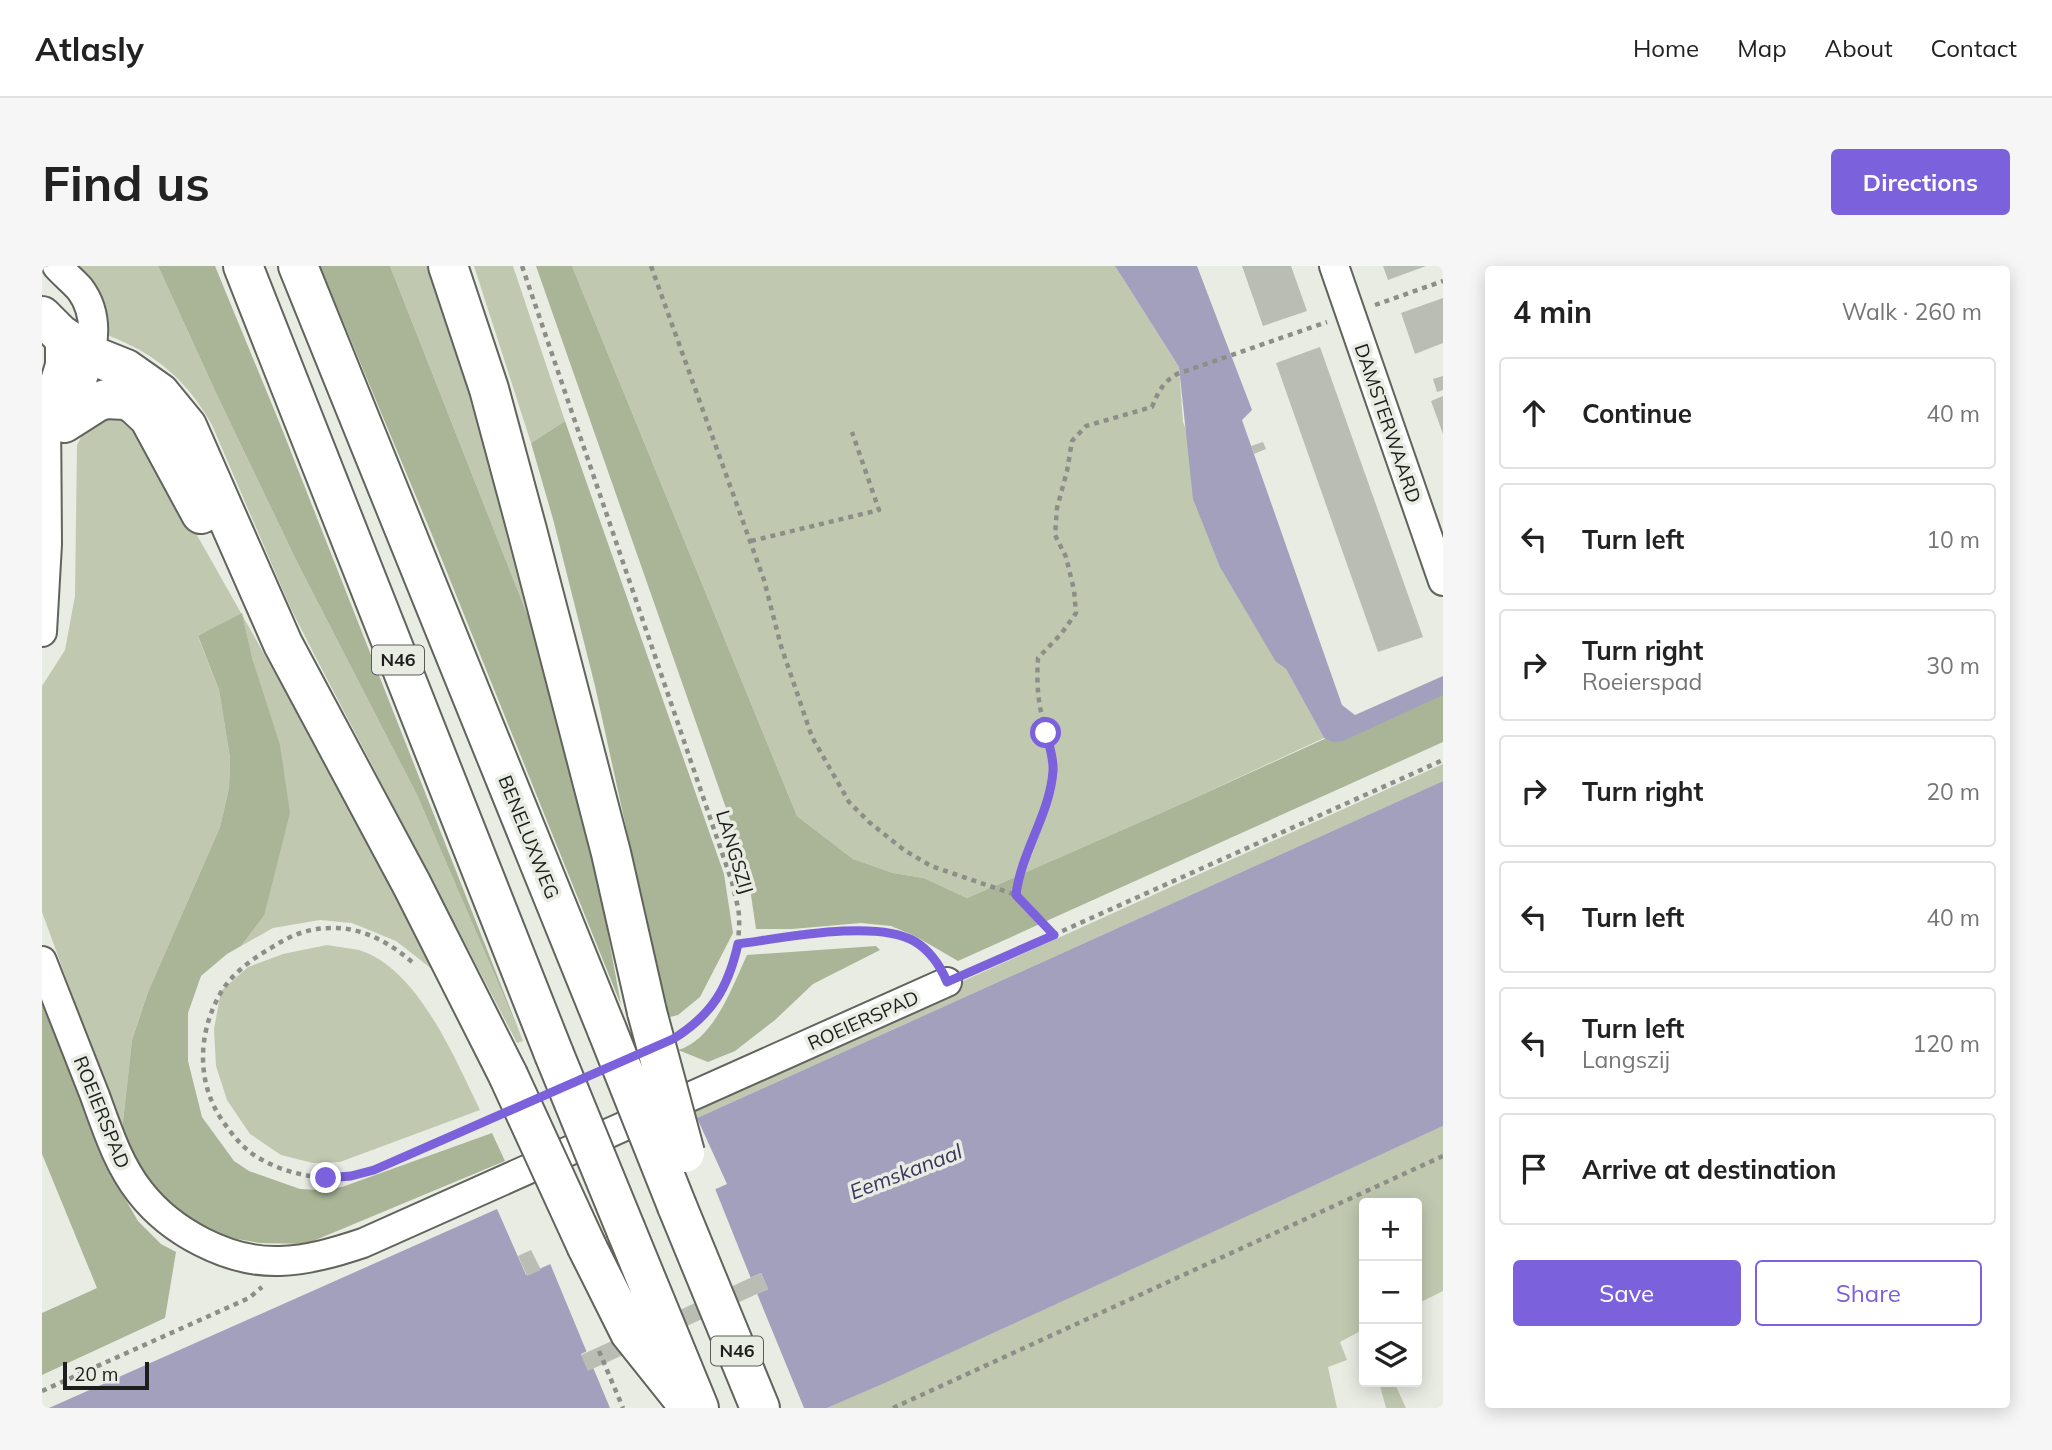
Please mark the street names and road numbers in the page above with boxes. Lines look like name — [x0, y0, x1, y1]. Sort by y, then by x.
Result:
street label: DAMSTERWAARD — [1350, 340, 1426, 506]
road number: N46 — [372, 646, 424, 674]
street label: BENELUXWEG — [493, 772, 565, 902]
street label: LANGSZIJ — [711, 807, 759, 897]
street label: ROEIERSPAD — [804, 985, 922, 1055]
street label: ROEIERSPAD — [69, 1052, 135, 1172]
road number: N46 — [711, 1336, 763, 1366]

